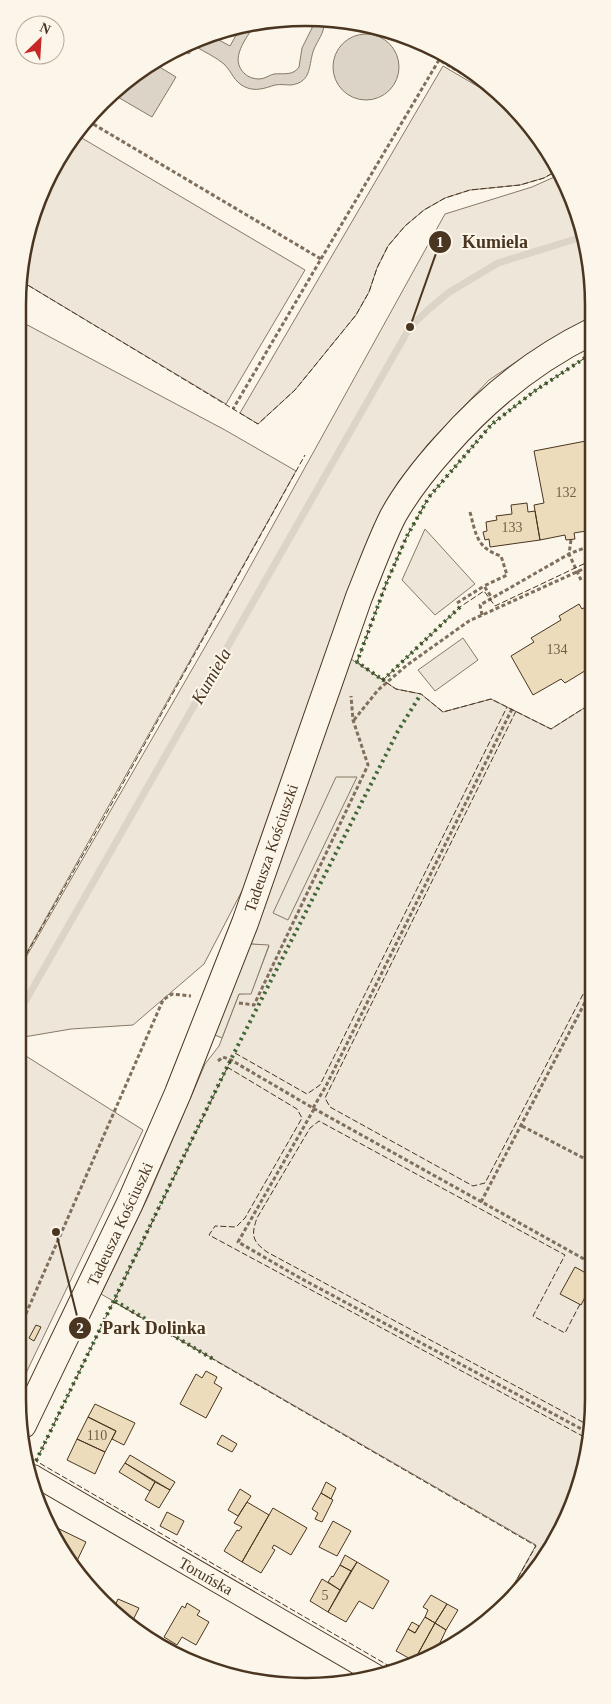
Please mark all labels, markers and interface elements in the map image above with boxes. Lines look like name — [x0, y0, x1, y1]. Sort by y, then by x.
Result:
north arrow — [15, 15, 65, 65]
text: N — [38, 20, 53, 38]
callout: Kumiela — [427, 225, 538, 258]
text: Kumiela — [462, 232, 528, 252]
text: 1 — [436, 234, 444, 250]
house number: 132 — [556, 485, 577, 500]
house number: 133 — [502, 520, 523, 535]
house number: 134 — [547, 642, 568, 657]
water label: Kumiela — [187, 645, 235, 708]
street label: Tadeusza Kościuszki — [241, 781, 301, 914]
street label: Tadeusza Kościuszki — [84, 1159, 156, 1288]
callout: Park Dolinka — [67, 1311, 216, 1344]
text: Park Dolinka — [102, 1318, 206, 1338]
text: 2 — [76, 1320, 84, 1336]
house number: 110 — [87, 1428, 107, 1443]
street label: Toruńska — [176, 1554, 236, 1598]
house number: 5 — [322, 1588, 329, 1603]

